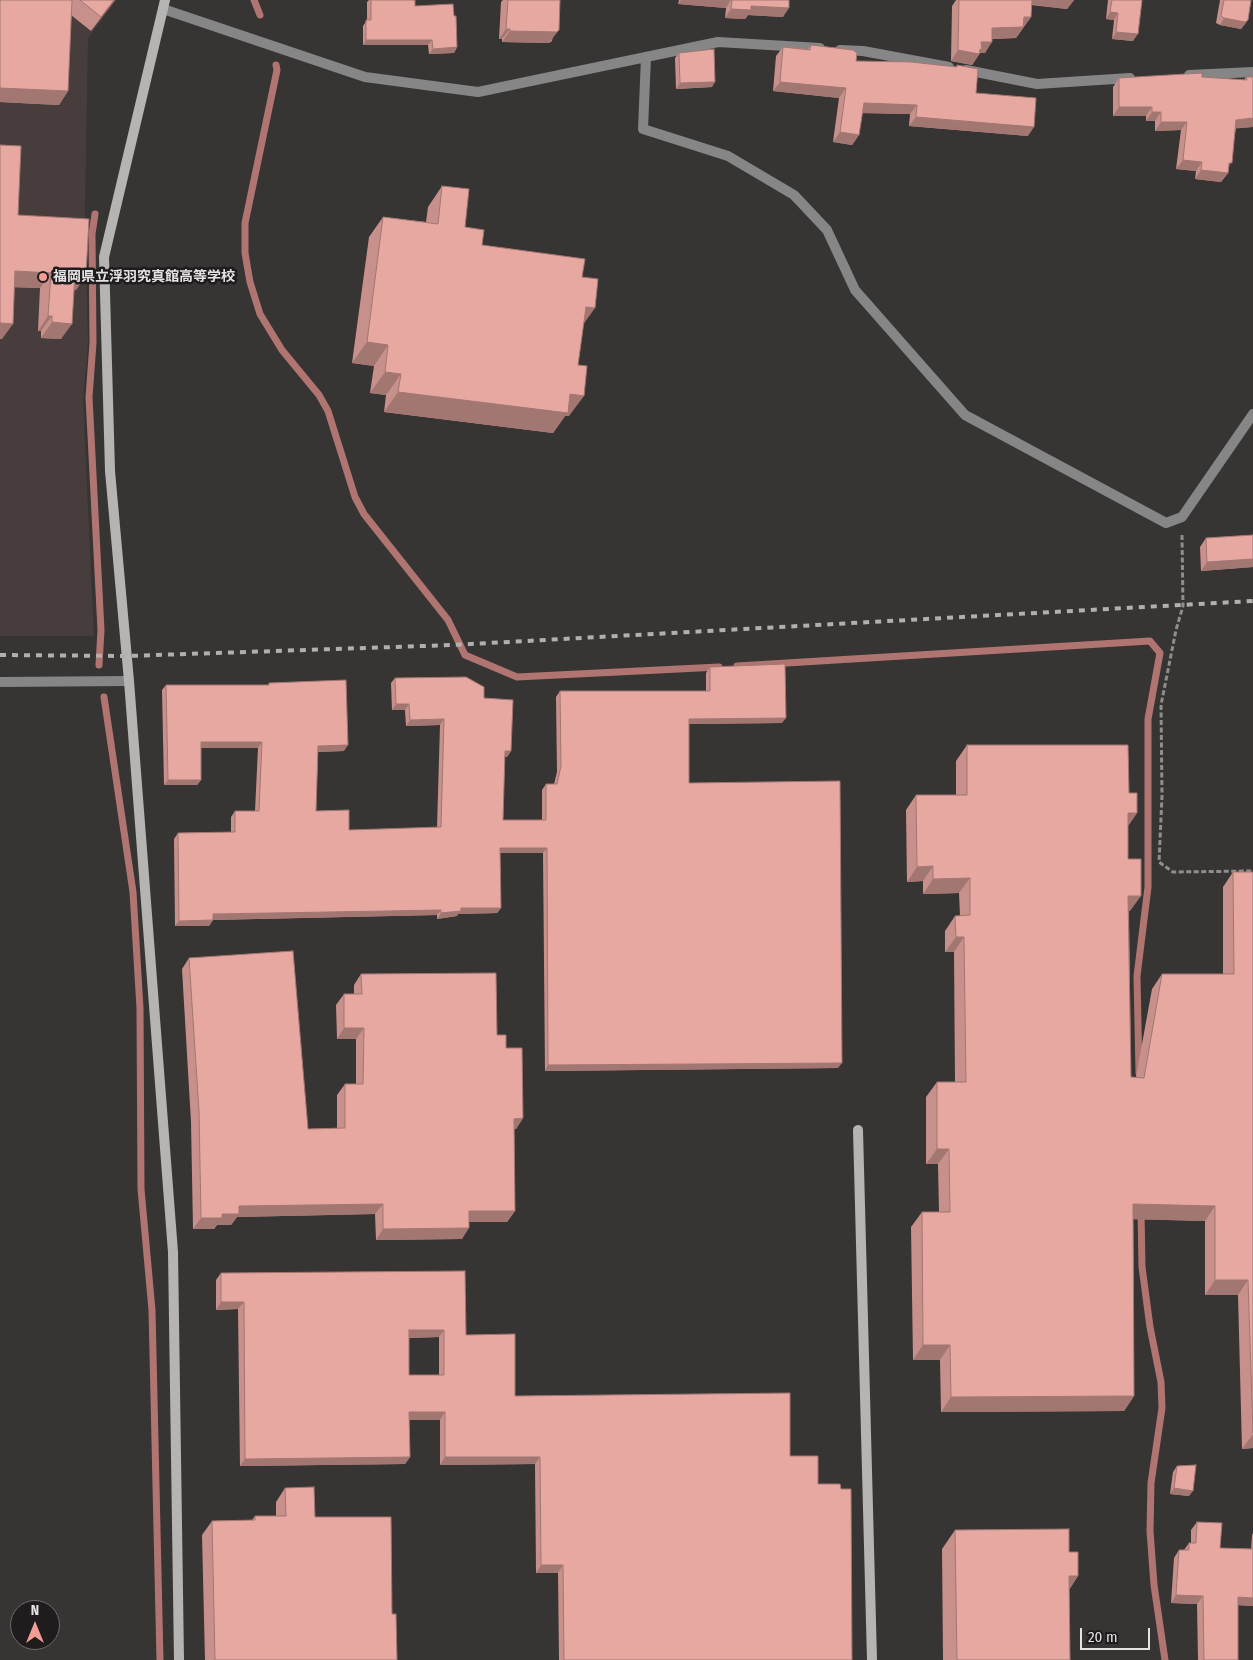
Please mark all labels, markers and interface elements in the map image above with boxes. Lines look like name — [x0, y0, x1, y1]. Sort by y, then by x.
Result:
place label: 福岡県立浮羽究真館高等学校 — [53, 269, 235, 285]
marker: 福岡県立浮羽究真館高等学校 — [37, 271, 49, 283]
north arrow — [10, 1600, 60, 1650]
text: N — [31, 1602, 39, 1619]
scale bar — [1083, 1618, 1153, 1650]
text: 20 m — [1088, 1628, 1118, 1646]

